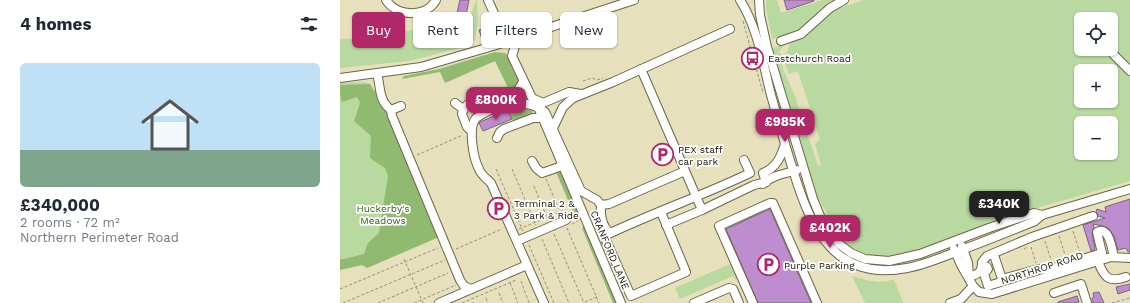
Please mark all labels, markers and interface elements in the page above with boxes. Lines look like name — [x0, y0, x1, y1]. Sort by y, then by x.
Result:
chip: Buy — [352, 12, 405, 48]
chip: Rent — [413, 12, 473, 48]
chip: Filters — [481, 12, 552, 48]
chip: New — [560, 12, 617, 48]
map controls — [1074, 12, 1118, 160]
button: locate — [1074, 12, 1118, 56]
icon: filters — [298, 13, 320, 35]
text: 4 homes — [20, 14, 91, 34]
bus stop icon: Eastchurch Road — [740, 45, 766, 71]
place label: Eastchurch Road — [768, 53, 851, 64]
button: + — [1074, 64, 1118, 108]
pin: £800K — [468, 87, 524, 121]
icon: home — [134, 89, 206, 161]
text: £800K — [475, 92, 517, 107]
pin: £985K — [757, 109, 813, 143]
text: £985K — [765, 114, 805, 129]
button: − — [1074, 116, 1118, 160]
parking icon: PEX staff car park — [649, 142, 675, 168]
place label: PEX staff car park — [678, 144, 723, 167]
pin: £340K — [971, 191, 1027, 225]
text: £340,000 — [20, 195, 100, 215]
parking icon: Terminal 2 & 3 Park & Ride — [486, 196, 512, 222]
text: £340K — [978, 196, 1020, 211]
place label: Terminal 2 & 3 Park & Ride — [514, 198, 579, 221]
park label: Huckerby's Meadows — [356, 203, 410, 226]
street label: CRANFORD LANE — [588, 209, 632, 291]
text: 2 rooms · 72 m² — [20, 215, 120, 230]
pin: £402K — [802, 215, 858, 249]
text: £402K — [809, 220, 851, 235]
text: Northern Perimeter Road — [20, 230, 179, 245]
street label: NORTHROP ROAD — [1000, 250, 1084, 286]
parking icon: Purple Parking — [755, 252, 781, 278]
place label: Purple Parking — [784, 260, 855, 271]

